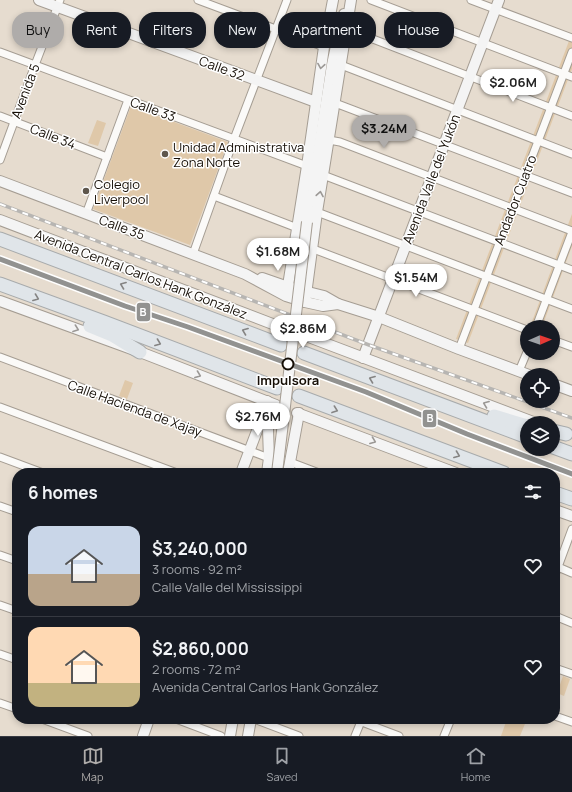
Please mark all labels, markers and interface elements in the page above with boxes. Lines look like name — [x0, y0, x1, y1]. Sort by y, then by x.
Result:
chip: Buy — [12, 12, 64, 48]
chip: Rent — [72, 12, 131, 48]
chip: Filters — [139, 12, 206, 48]
chip: New — [214, 12, 270, 48]
chip: Apartment — [278, 12, 376, 48]
chip: House — [384, 12, 454, 48]
street label: Calle 32 — [197, 51, 247, 85]
street label: Avenida 5 — [6, 61, 44, 121]
one-way arrow — [318, 63, 326, 69]
pin: $2.06M — [480, 69, 546, 103]
text: $2.06M — [489, 73, 537, 91]
street label: Calle 33 — [128, 92, 178, 126]
street label: Avenida Valle del Yukón — [398, 112, 464, 246]
pin: $3.24M — [351, 115, 417, 149]
street label: Calle 34 — [28, 119, 79, 153]
text: $3.24M — [361, 119, 407, 137]
place label: Unidad Administrativa Zona Norte — [173, 138, 304, 171]
marker: Unidad Administrativa Zona Norte — [160, 149, 170, 159]
street label: Andador Cuatro — [490, 152, 541, 248]
place label: Colegio Liverpool — [94, 175, 148, 208]
marker: Colegio Liverpool — [81, 186, 91, 196]
one-way arrow — [315, 191, 324, 197]
street label: Calle 35 — [97, 210, 147, 244]
street label: Avenida Central Carlos Hank González — [32, 225, 250, 323]
pin: $1.68M — [245, 238, 311, 272]
text: $1.68M — [256, 242, 300, 260]
pin: $1.54M — [383, 264, 449, 298]
text: $1.54M — [394, 268, 438, 286]
one-way arrow — [120, 282, 127, 290]
one-way arrow — [33, 294, 40, 302]
line badge: B — [136, 302, 151, 322]
text: B — [140, 304, 147, 319]
pin: $2.86M — [270, 315, 336, 349]
text: $2.86M — [279, 319, 327, 337]
north arrow — [520, 320, 560, 360]
map controls — [520, 320, 560, 456]
one-way arrow — [72, 324, 79, 332]
one-way arrow — [241, 328, 248, 336]
one-way arrow — [155, 339, 162, 347]
marker: Impulsora — [281, 357, 295, 371]
button: locate — [520, 368, 560, 408]
one-way arrow — [194, 370, 201, 378]
place label: Impulsora — [257, 371, 319, 389]
street label: Calle Hacienda de Xajay — [65, 375, 205, 441]
one-way arrow — [369, 376, 376, 384]
one-way arrow — [483, 401, 490, 409]
pin: $2.76M — [225, 403, 291, 437]
one-way arrow — [332, 405, 339, 413]
text: $2.76M — [235, 407, 281, 425]
line badge: B — [422, 409, 437, 428]
text: B — [427, 410, 434, 425]
button: layers — [520, 416, 560, 456]
one-way arrow — [369, 437, 376, 445]
one-way arrow — [454, 451, 461, 459]
text: 6 homes — [28, 481, 98, 504]
icon: filters — [522, 481, 544, 503]
text: $3,240,000 — [152, 537, 248, 560]
icon: home — [60, 542, 108, 590]
icon: heart — [522, 555, 544, 577]
text: 3 rooms · 92 m² — [152, 560, 242, 578]
text: Calle Valle del Mississippi — [152, 578, 302, 596]
text: $2,860,000 — [152, 637, 249, 660]
icon: home — [60, 643, 108, 691]
icon: heart — [522, 656, 544, 678]
text: 2 rooms · 72 m² — [152, 660, 241, 678]
text: Avenida Central Carlos Hank González — [152, 678, 379, 696]
tab: Map — [82, 745, 104, 784]
tab: Saved — [267, 745, 298, 784]
tab: Home — [461, 745, 490, 784]

